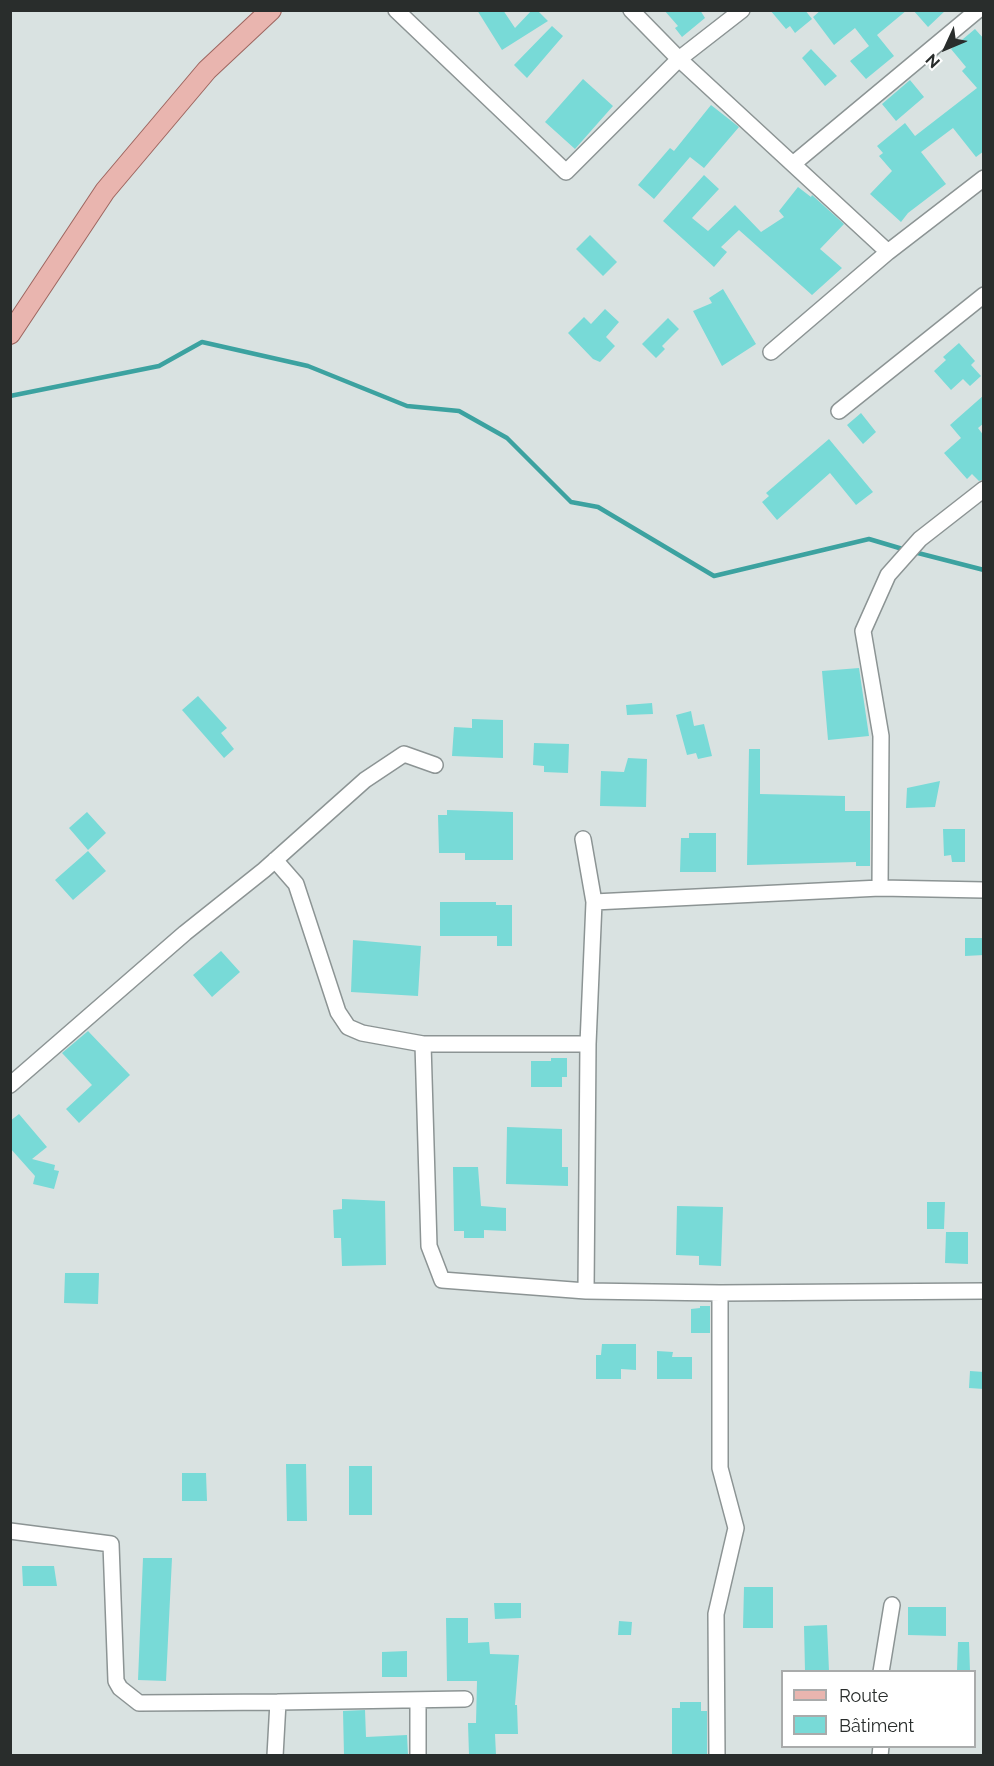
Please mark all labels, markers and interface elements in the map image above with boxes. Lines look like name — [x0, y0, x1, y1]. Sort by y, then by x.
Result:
north arrow — [916, 18, 976, 78]
text: N — [922, 50, 944, 72]
legend — [781, 1670, 976, 1748]
text: Route — [839, 1685, 888, 1706]
text: Bâtiment — [839, 1715, 914, 1736]

